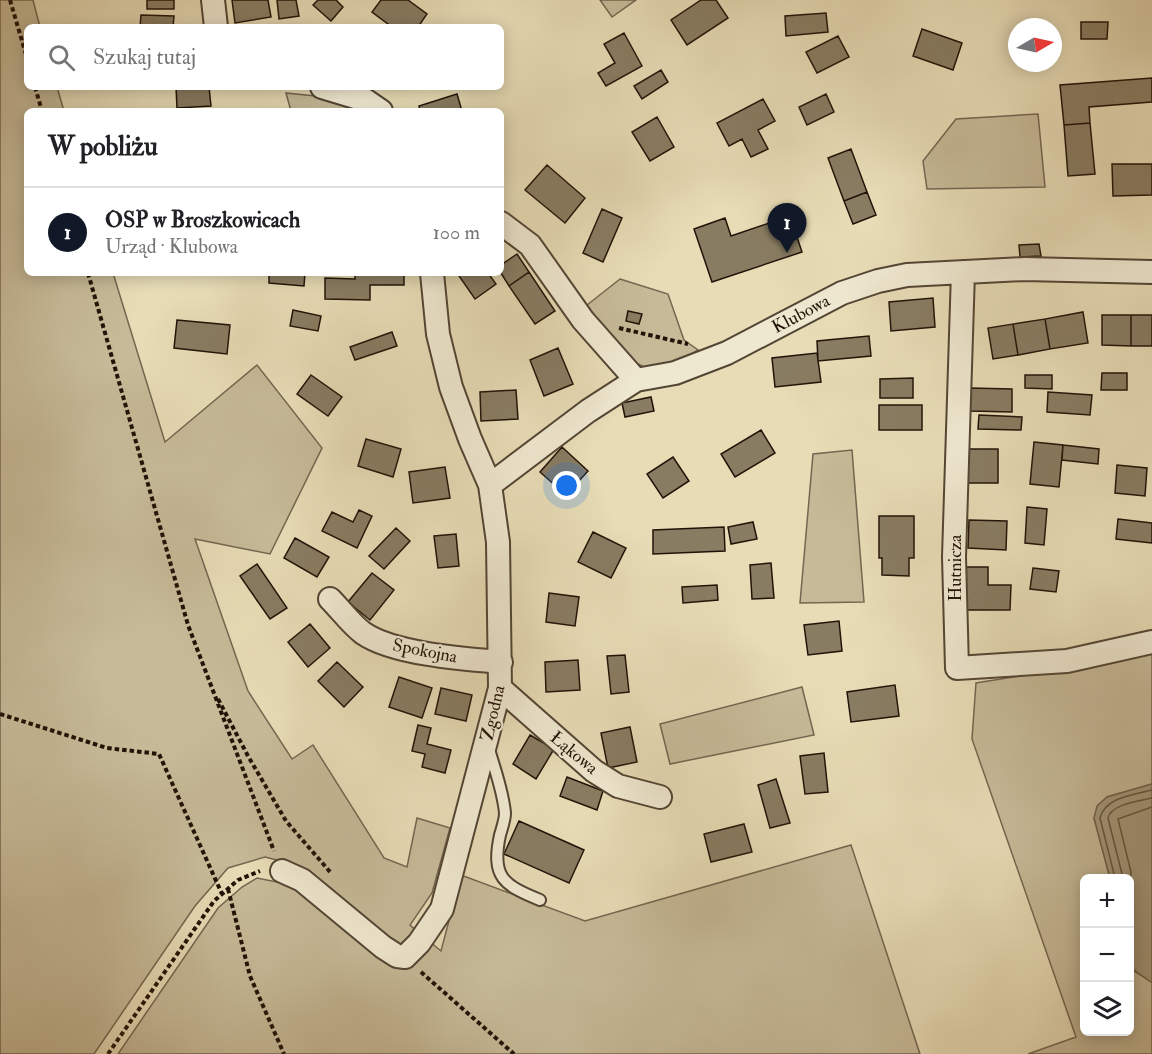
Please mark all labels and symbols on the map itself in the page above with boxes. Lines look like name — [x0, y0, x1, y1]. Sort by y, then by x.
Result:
north arrow — [1008, 18, 1062, 72]
pin: 1 — [768, 204, 806, 253]
street label: Klubowa — [768, 289, 834, 339]
your location — [552, 471, 581, 500]
street label: Hutnicza — [944, 534, 967, 602]
street label: Spokojna — [391, 633, 460, 669]
street label: Zgodna — [475, 682, 511, 743]
street label: Łąkowa — [545, 726, 603, 780]

